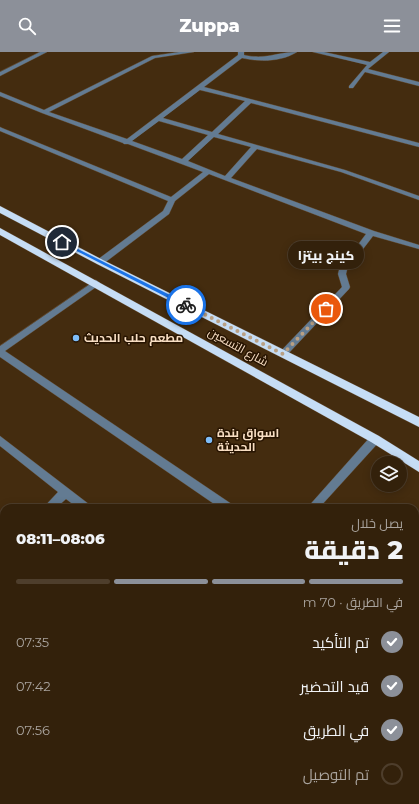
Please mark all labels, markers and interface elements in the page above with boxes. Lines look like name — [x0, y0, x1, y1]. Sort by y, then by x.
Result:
icon: search — [16, 15, 38, 37]
text: Zuppa — [179, 15, 240, 37]
icon: menu — [381, 15, 403, 37]
pin — [45, 225, 79, 259]
icon: home — [51, 231, 73, 253]
callout: كينج بيتزا — [288, 241, 364, 269]
text: كينج بيتزا — [298, 247, 354, 263]
courier — [166, 285, 206, 325]
pin — [309, 292, 343, 326]
icon: bike — [175, 294, 197, 316]
icon: bag — [315, 298, 337, 320]
street label: شارع التسعين — [205, 324, 271, 370]
place label: مطعم حلب الحديث — [84, 330, 183, 346]
marker: مطعم حلب الحديث — [71, 333, 81, 343]
place label: اسواق بندة الحديثة — [217, 425, 279, 454]
marker: اسواق بندة الحديثة — [204, 435, 214, 445]
map controls — [371, 456, 407, 492]
button: layers — [371, 456, 407, 492]
text: يصل خلال — [351, 515, 403, 531]
text: 08:06–08:11 — [16, 529, 105, 548]
text: 2 دقيقة — [304, 534, 403, 566]
text: في الطريق · 70 m — [303, 594, 403, 610]
icon: check — [381, 631, 403, 653]
text: تم التأكيد — [312, 633, 369, 652]
text: 07:35 — [16, 634, 49, 650]
icon: check — [381, 675, 403, 697]
text: قيد التحضير — [300, 677, 369, 696]
text: 07:42 — [16, 678, 51, 694]
icon: check — [381, 719, 403, 741]
text: في الطريق — [303, 721, 369, 740]
text: 07:56 — [16, 722, 50, 738]
text: تم التوصيل — [303, 765, 369, 784]

